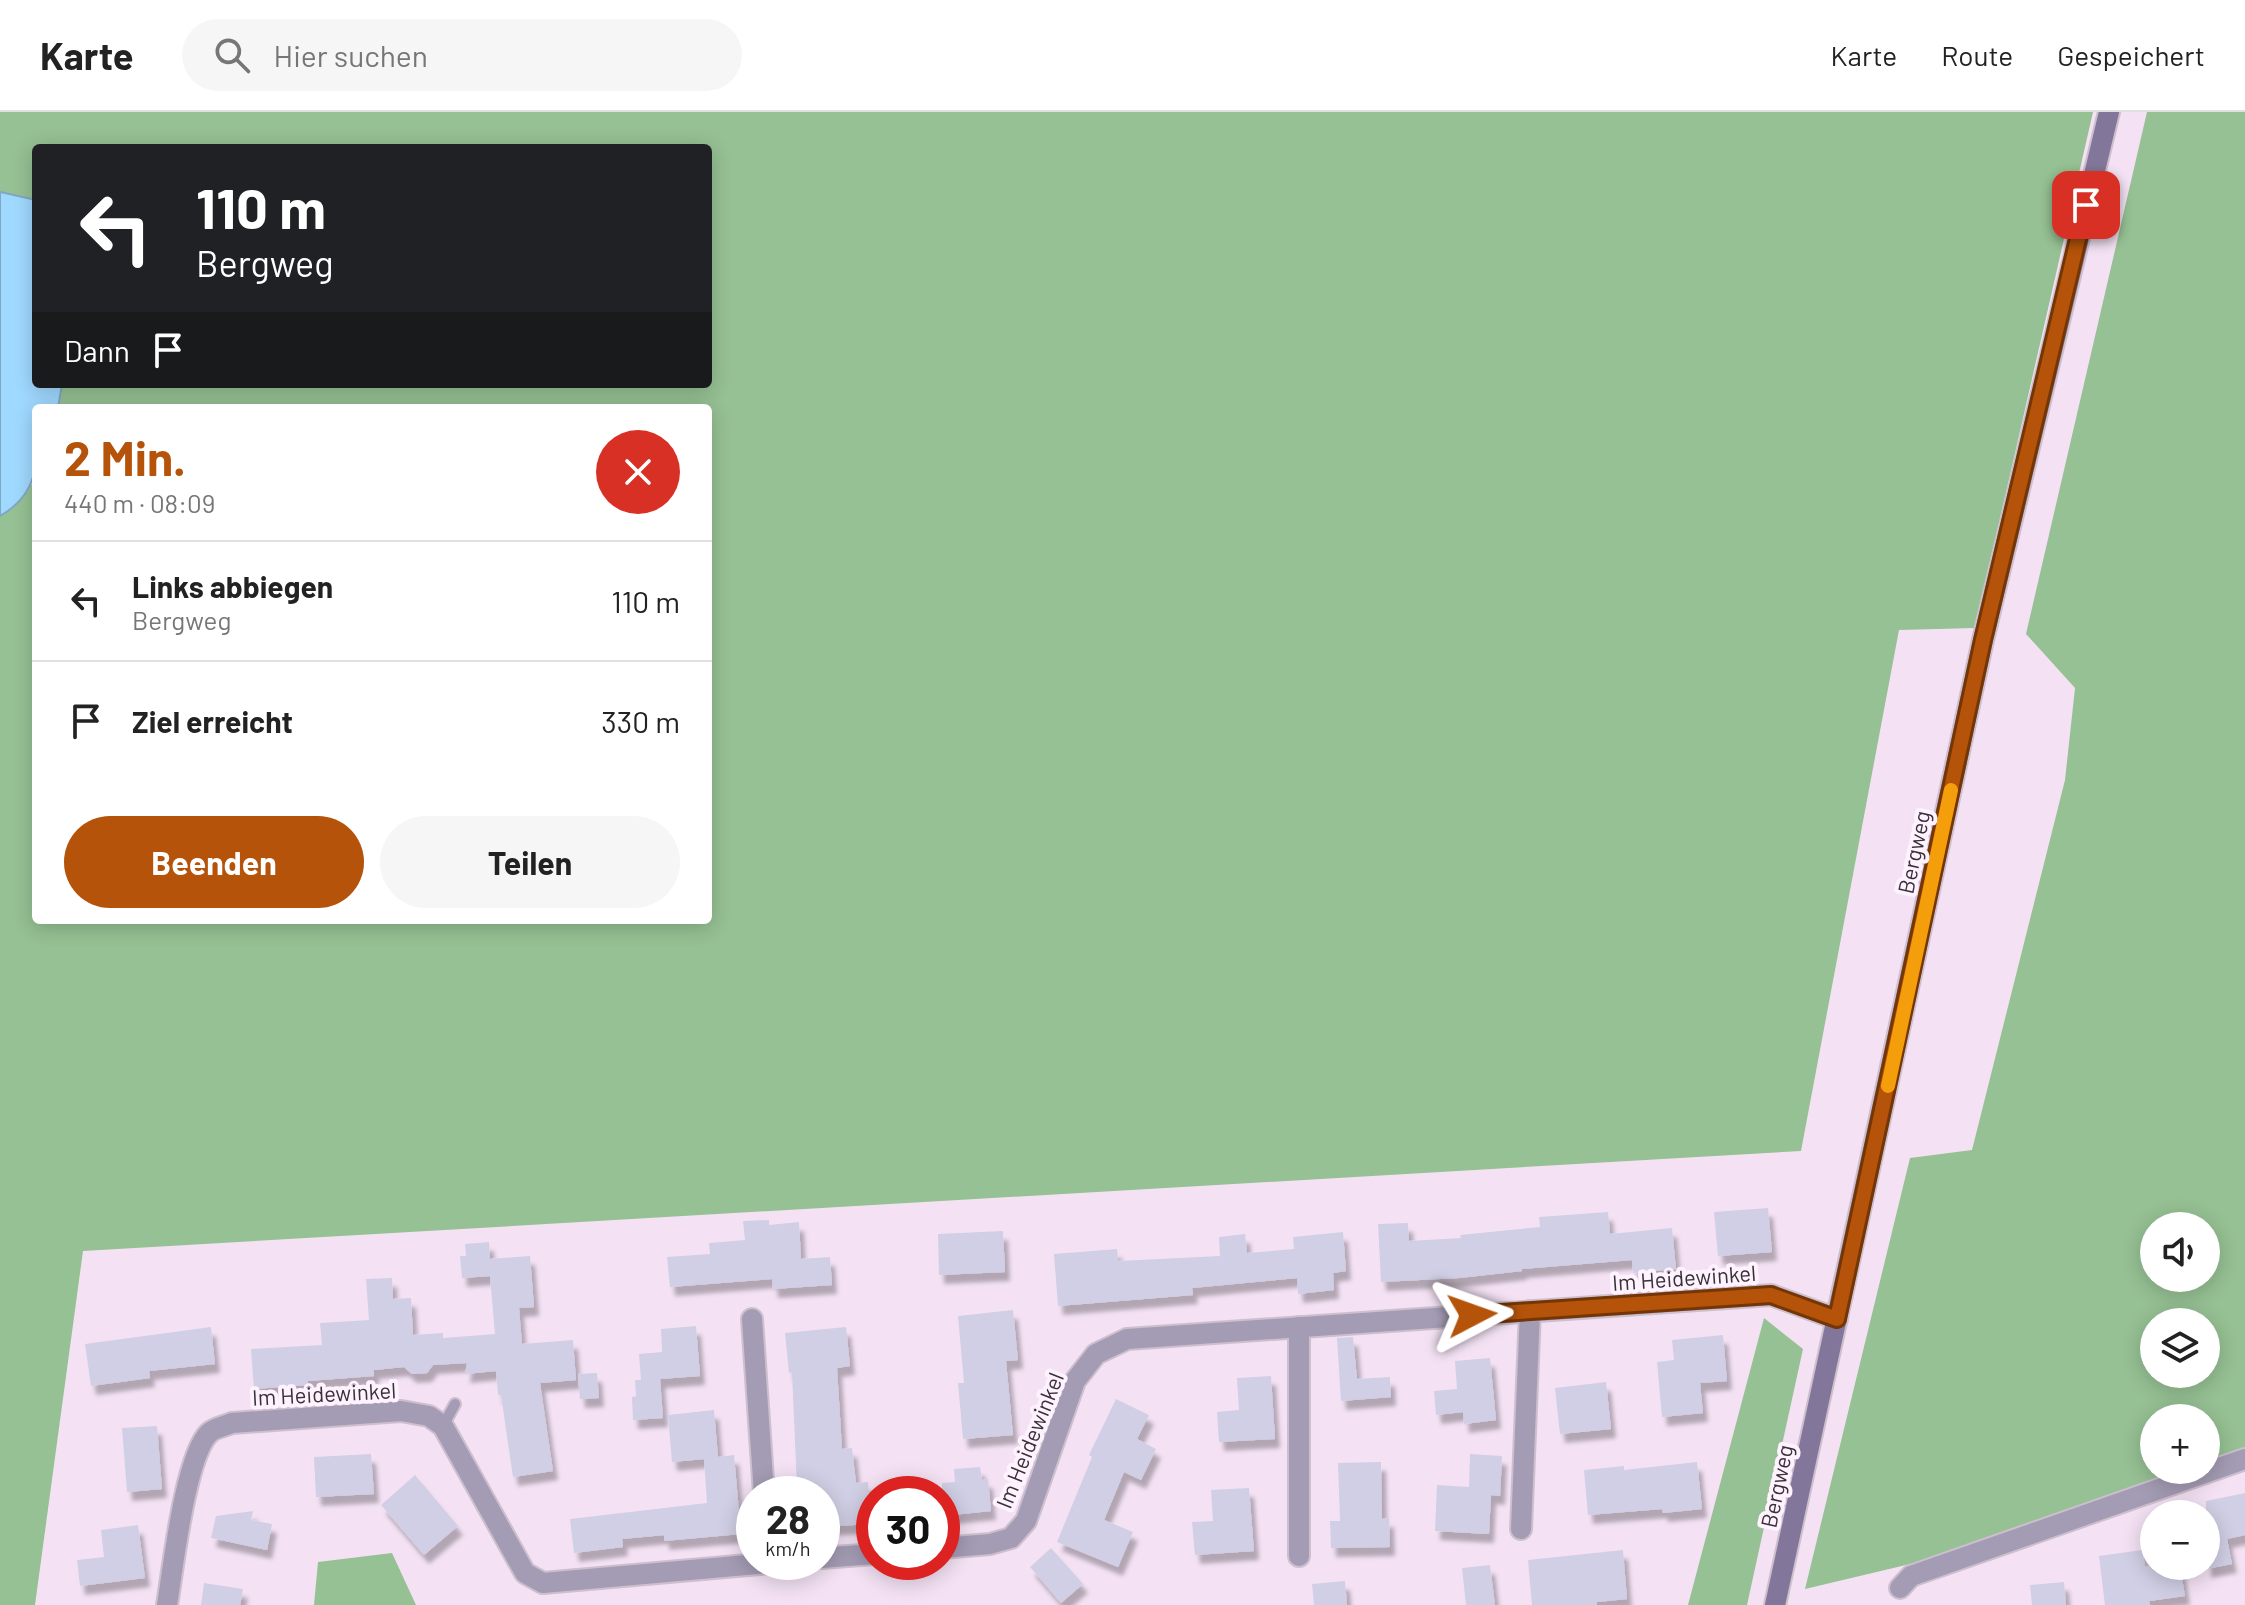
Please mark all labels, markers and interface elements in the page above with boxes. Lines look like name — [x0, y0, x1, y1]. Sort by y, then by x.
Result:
search box — [182, 19, 742, 91]
text: Karte — [40, 32, 134, 78]
icon: search — [210, 33, 254, 77]
text: Hier suchen — [274, 37, 428, 73]
text: Karte — [1831, 38, 1897, 72]
text: Route — [1941, 38, 2013, 72]
text: Gespeichert — [2057, 38, 2205, 72]
pin — [2052, 171, 2120, 239]
text: 110 m — [196, 173, 326, 240]
icon: left — [64, 176, 168, 280]
icon: arrive — [2064, 183, 2108, 227]
text: Bergweg — [196, 241, 333, 284]
icon: arrive — [146, 328, 190, 372]
text: Dann — [64, 332, 130, 368]
text: 2 Min. — [64, 428, 186, 486]
button: close — [596, 430, 680, 514]
text: 440 m · 08:09 — [64, 487, 215, 518]
text: Links abbiegen — [132, 568, 333, 604]
icon: left — [64, 579, 108, 623]
text: 110 m — [611, 583, 680, 619]
text: Bergweg — [132, 604, 231, 635]
icon: arrive — [64, 699, 108, 743]
text: Ziel erreicht — [132, 703, 293, 739]
text: 330 m — [601, 703, 680, 739]
street label: Bergweg — [1892, 808, 1934, 896]
button: Beenden — [64, 816, 364, 908]
button: Teilen — [380, 816, 680, 908]
map controls — [2140, 1212, 2220, 1580]
button: sound — [2140, 1212, 2220, 1292]
street label: Im Heidewinkel — [1611, 1259, 1757, 1295]
position arrow — [1430, 1273, 1514, 1357]
button: layers — [2140, 1308, 2220, 1388]
street label: Im Heidewinkel — [990, 1368, 1068, 1512]
street label: Im Heidewinkel — [251, 1376, 397, 1410]
button: + — [2140, 1404, 2220, 1484]
street label: Bergweg — [1755, 1442, 1797, 1530]
speed limit sign: 30 — [856, 1476, 960, 1580]
text: 28 — [766, 1494, 810, 1542]
button: − — [2140, 1500, 2220, 1580]
text: km/h — [765, 1536, 811, 1560]

